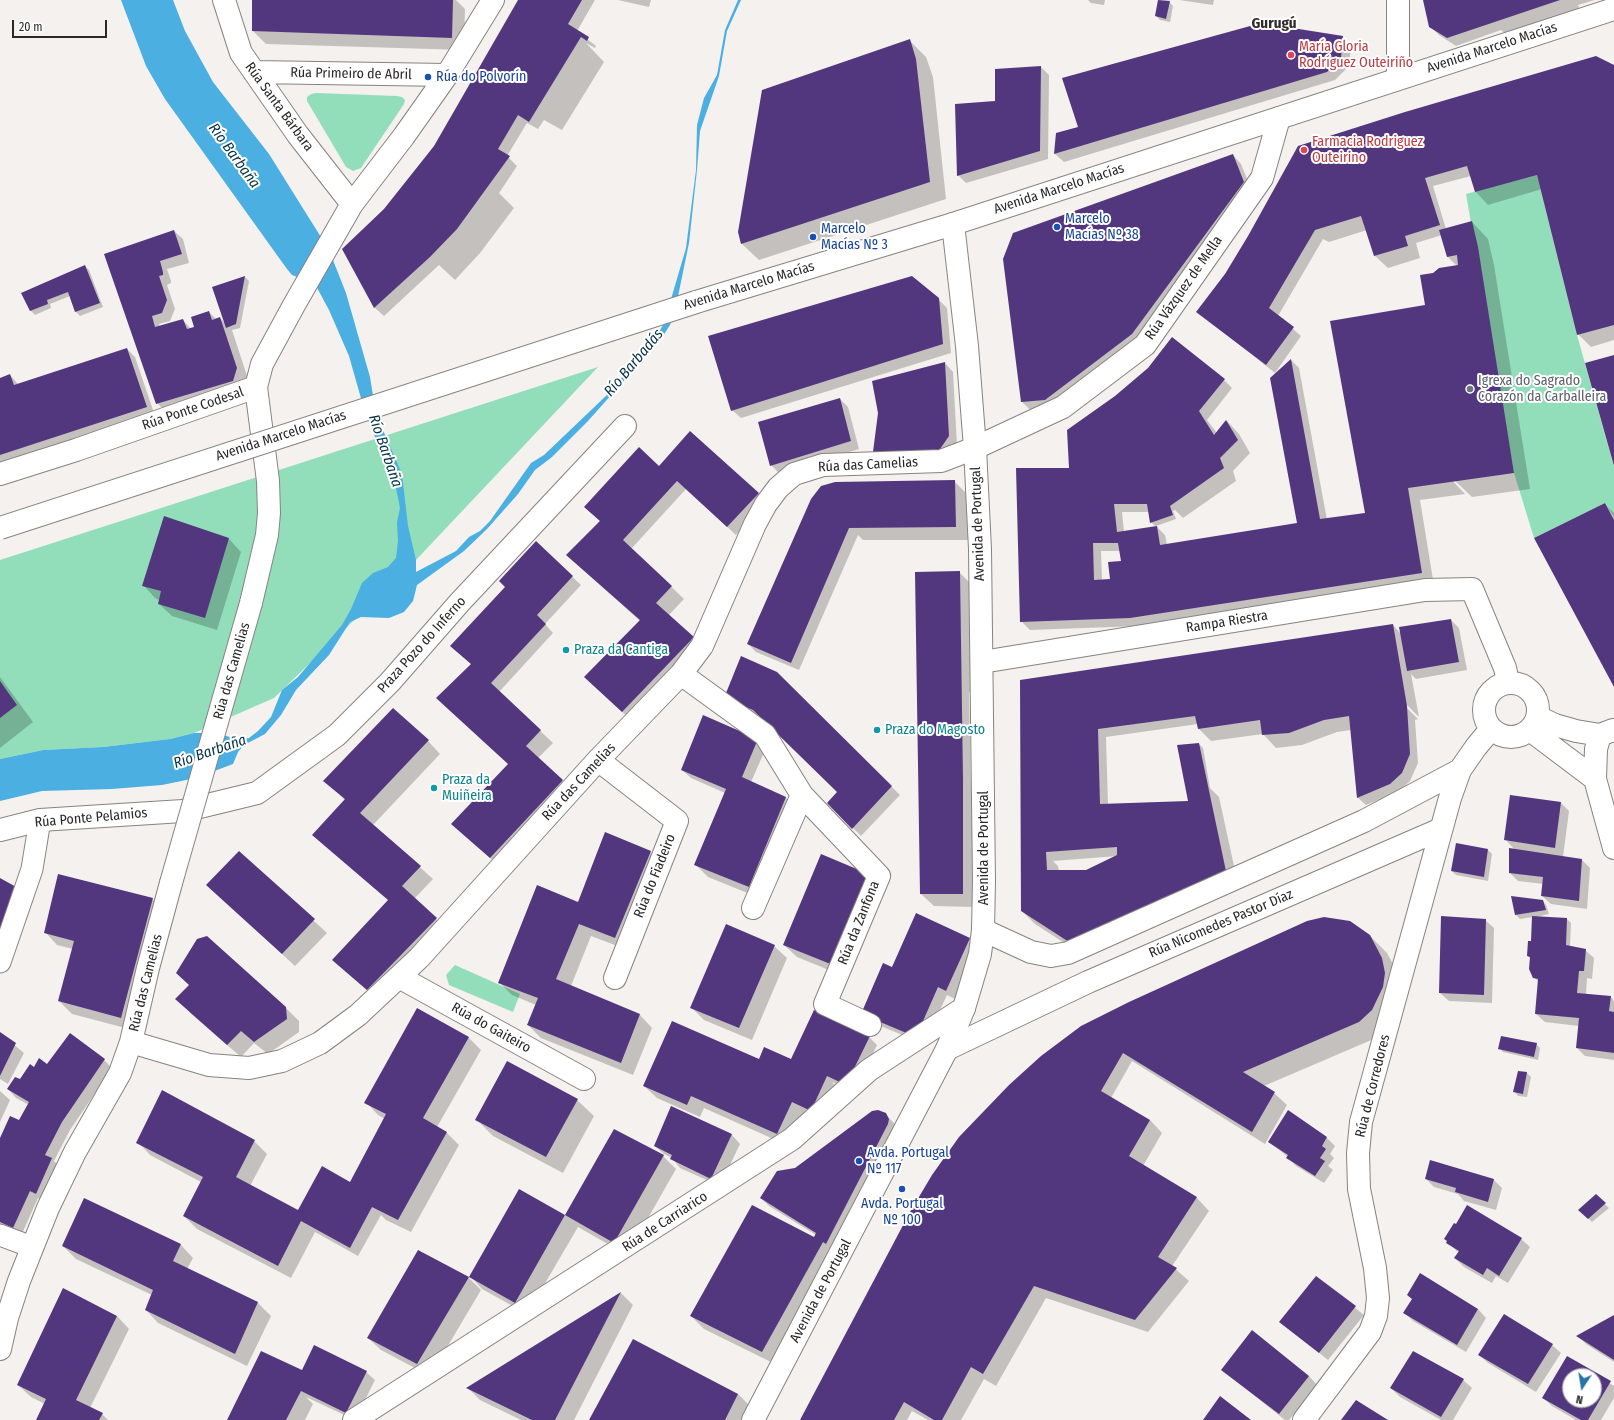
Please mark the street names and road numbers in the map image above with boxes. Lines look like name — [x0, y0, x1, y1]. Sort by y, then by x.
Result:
street label: Avenida Marcelo Macías — [1425, 19, 1559, 77]
street label: Rúa Santa Bárbara — [241, 59, 317, 155]
street label: Rúa Primeiro de Abril — [290, 65, 412, 83]
street label: Avenida Marcelo Macías — [992, 160, 1126, 218]
street label: Rúa Vázquez de Mella — [1142, 233, 1226, 343]
street label: Avenida Marcelo Macías — [681, 258, 817, 314]
street label: Rúa Ponte Codesal — [140, 384, 246, 434]
street label: Avenida Marcelo Macías — [214, 407, 348, 465]
street label: Rúa das Camelias — [818, 454, 918, 476]
street label: Avenida de Portugal — [968, 466, 988, 582]
street label: Praza Pozo do Inferno — [374, 593, 470, 697]
street label: Rampa Riestra — [1185, 607, 1269, 637]
street label: Rúa das Camelias — [210, 621, 254, 721]
street label: Rúa das Camelias — [539, 740, 619, 824]
street label: Avenida de Portugal — [976, 791, 992, 905]
street label: Rúa Ponte Pelamios — [34, 805, 148, 831]
street label: Rúa do Fiadeiro — [631, 832, 679, 920]
street label: Rúa da Zanfona — [835, 879, 883, 967]
street label: Rúa Nicomedes Pastor Díaz — [1146, 886, 1296, 962]
street label: Rúa das Camelias — [126, 932, 166, 1034]
street label: Rúa do Gaiteiro — [448, 999, 534, 1057]
street label: Rúa de Corredores — [1352, 1033, 1394, 1139]
street label: Rúa de Carriarico — [619, 1188, 711, 1256]
street label: Avenida de Portugal — [787, 1237, 855, 1345]

